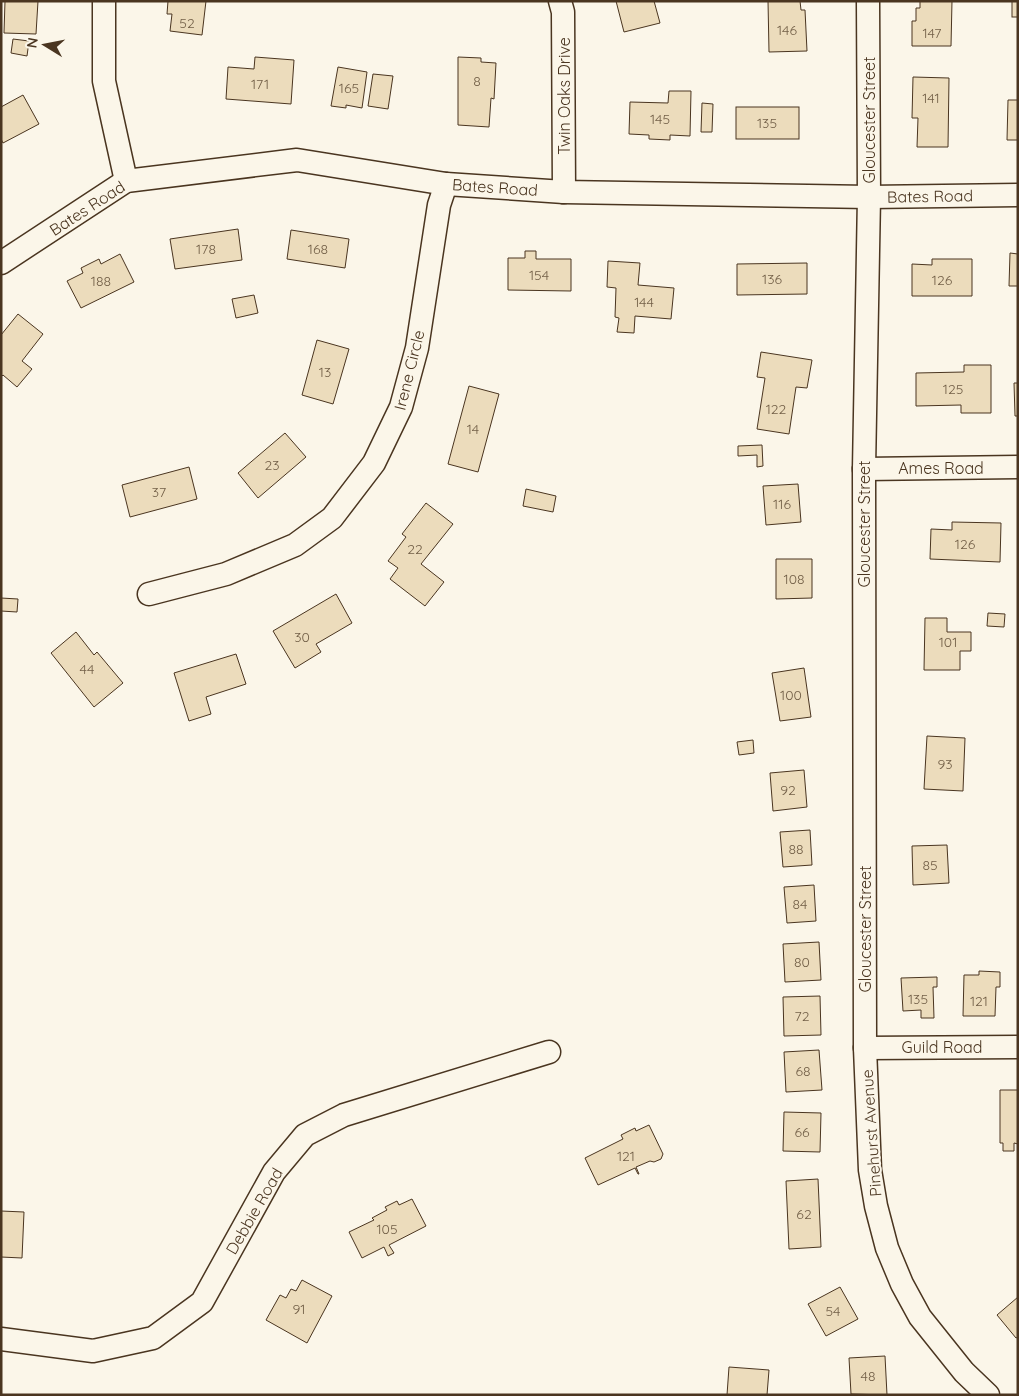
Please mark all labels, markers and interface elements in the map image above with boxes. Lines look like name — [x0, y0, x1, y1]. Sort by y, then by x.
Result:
house number: 52 — [179, 14, 195, 32]
north arrow — [20, 20, 70, 70]
house number: 146 — [777, 21, 797, 39]
house number: 147 — [922, 24, 942, 42]
text: N — [22, 36, 42, 49]
street label: Twin Oaks Drive — [554, 37, 574, 155]
street label: Gloucester Street — [859, 57, 879, 183]
house number: 8 — [473, 72, 481, 90]
house number: 171 — [251, 75, 269, 93]
house number: 165 — [339, 79, 359, 97]
house number: 141 — [922, 89, 940, 107]
house number: 145 — [650, 110, 670, 128]
house number: 135 — [757, 114, 777, 132]
street label: Bates Road — [451, 174, 539, 200]
street label: Bates Road — [45, 176, 129, 240]
street label: Bates Road — [887, 185, 973, 207]
house number: 178 — [196, 240, 216, 258]
house number: 168 — [308, 240, 328, 258]
house number: 154 — [529, 266, 549, 284]
house number: 136 — [762, 270, 782, 288]
house number: 126 — [932, 271, 953, 289]
house number: 188 — [91, 272, 111, 290]
house number: 144 — [634, 293, 654, 311]
street label: Irene Circle — [389, 328, 429, 412]
house number: 13 — [319, 363, 331, 381]
house number: 125 — [943, 380, 963, 398]
house number: 122 — [766, 400, 787, 418]
house number: 14 — [467, 420, 479, 438]
house number: 23 — [264, 456, 280, 474]
street label: Ames Road — [898, 458, 984, 478]
street label: Gloucester Street — [854, 461, 874, 587]
house number: 37 — [152, 483, 166, 501]
house number: 116 — [773, 495, 791, 513]
house number: 126 — [955, 535, 976, 553]
house number: 22 — [407, 540, 423, 558]
house number: 108 — [783, 570, 805, 588]
house number: 30 — [294, 628, 310, 646]
house number: 101 — [939, 633, 957, 651]
house number: 44 — [80, 660, 94, 678]
house number: 100 — [780, 686, 802, 704]
house number: 93 — [937, 755, 953, 773]
house number: 92 — [780, 781, 796, 799]
house number: 88 — [788, 840, 804, 858]
house number: 85 — [922, 856, 938, 874]
street label: Gloucester Street — [855, 866, 875, 992]
house number: 84 — [793, 895, 807, 913]
house number: 80 — [794, 953, 810, 971]
house number: 135 — [908, 990, 928, 1008]
house number: 121 — [970, 992, 988, 1010]
house number: 72 — [795, 1007, 810, 1025]
street label: Guild Road — [902, 1037, 982, 1057]
house number: 68 — [795, 1062, 811, 1080]
street label: Pinehurst Avenue — [857, 1069, 885, 1197]
house number: 66 — [794, 1123, 810, 1141]
house number: 121 — [617, 1147, 635, 1165]
street label: Debbie Road — [221, 1164, 287, 1258]
house number: 62 — [796, 1205, 812, 1223]
house number: 105 — [376, 1220, 398, 1238]
house number: 91 — [292, 1300, 306, 1318]
house number: 54 — [825, 1302, 841, 1320]
house number: 48 — [861, 1367, 875, 1385]

